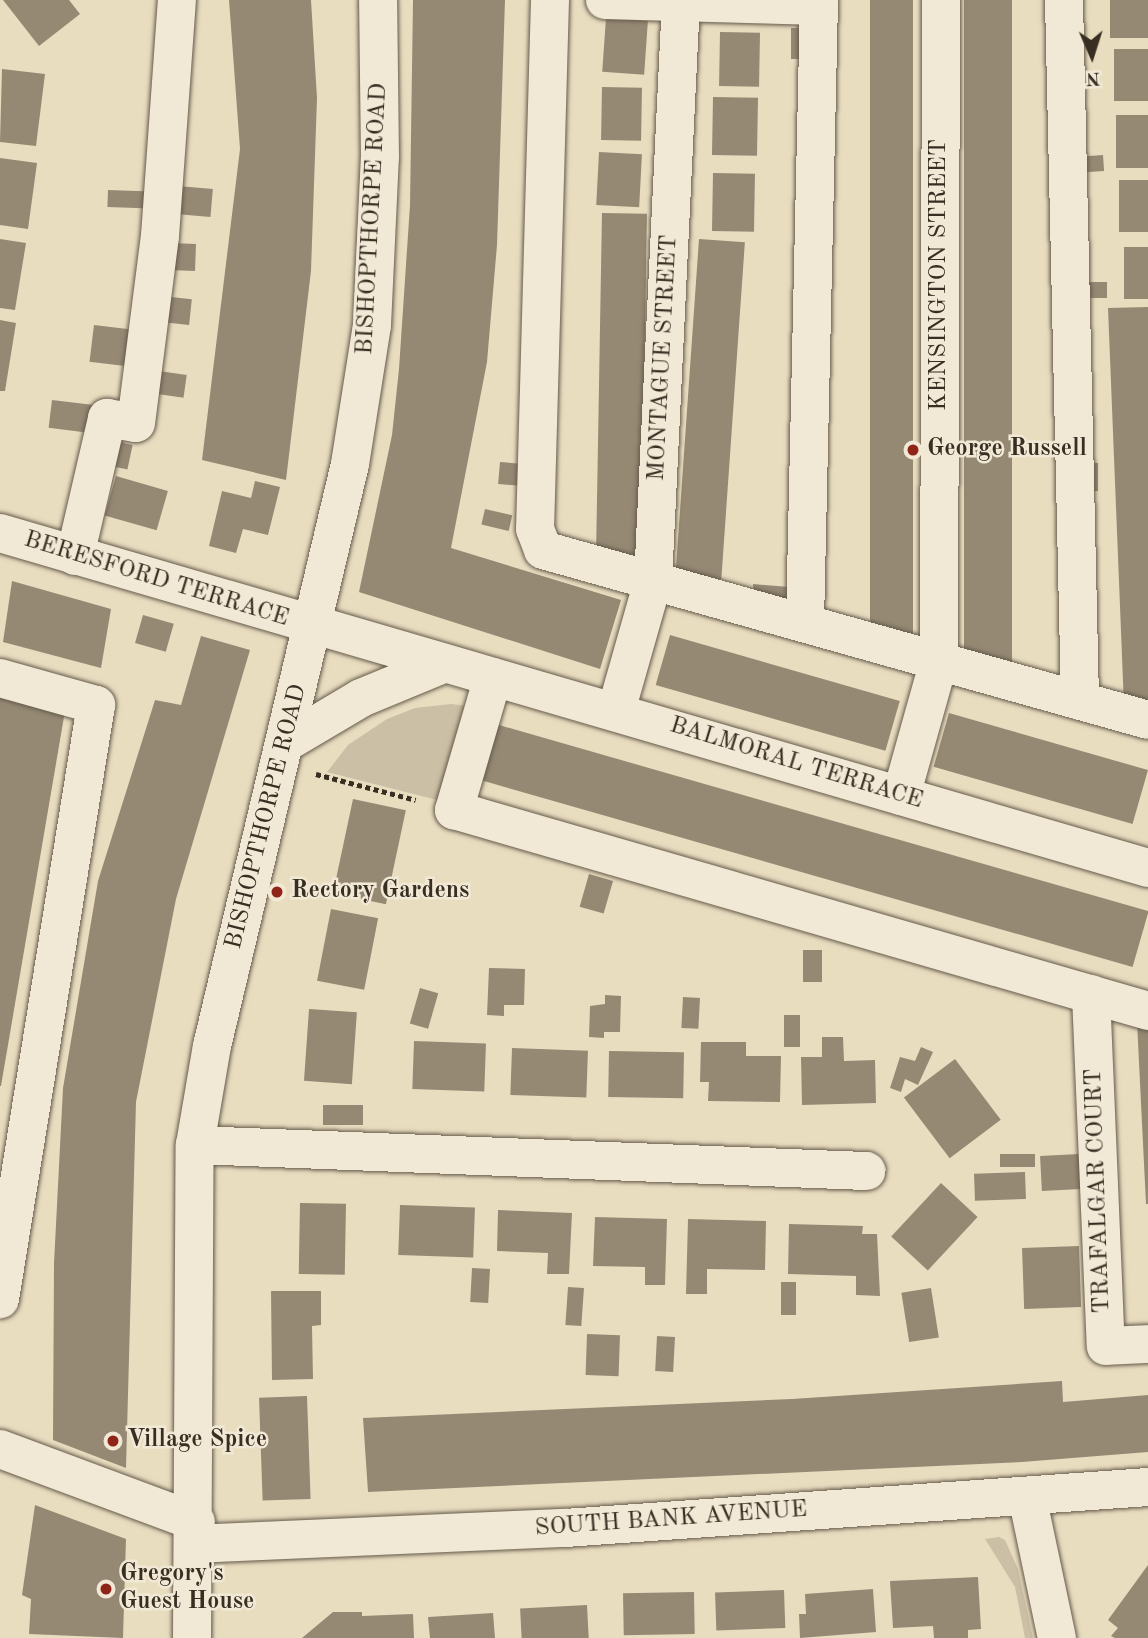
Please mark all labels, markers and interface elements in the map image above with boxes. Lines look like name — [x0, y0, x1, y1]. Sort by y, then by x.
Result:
north arrow — [1057, 21, 1127, 91]
text: N — [1085, 68, 1101, 87]
street label: BISHOPTHORPE ROAD — [351, 82, 395, 356]
street label: KENSINGTON STREET — [926, 139, 954, 411]
street label: MONTAGUE STREET — [643, 234, 685, 482]
place label: George Russell — [927, 436, 1087, 464]
marker: George Russell — [905, 442, 921, 458]
street label: BERESFORD TERRACE — [20, 526, 292, 634]
street label: BISHOPTHORPE ROAD — [220, 681, 314, 953]
street label: BALMORAL TERRACE — [666, 712, 926, 816]
place label: Rectory Gardens — [291, 878, 469, 906]
marker: Rectory Gardens — [269, 884, 285, 900]
street label: TRAFALGAR COURT — [1080, 1068, 1118, 1314]
place label: Village Spice — [127, 1427, 267, 1455]
marker: Village Spice — [105, 1433, 121, 1449]
street label: SOUTH BANK AVENUE — [534, 1496, 808, 1544]
place label: Gregory's Guest House — [120, 1561, 254, 1617]
marker: Gregory's Guest House — [98, 1581, 114, 1597]

